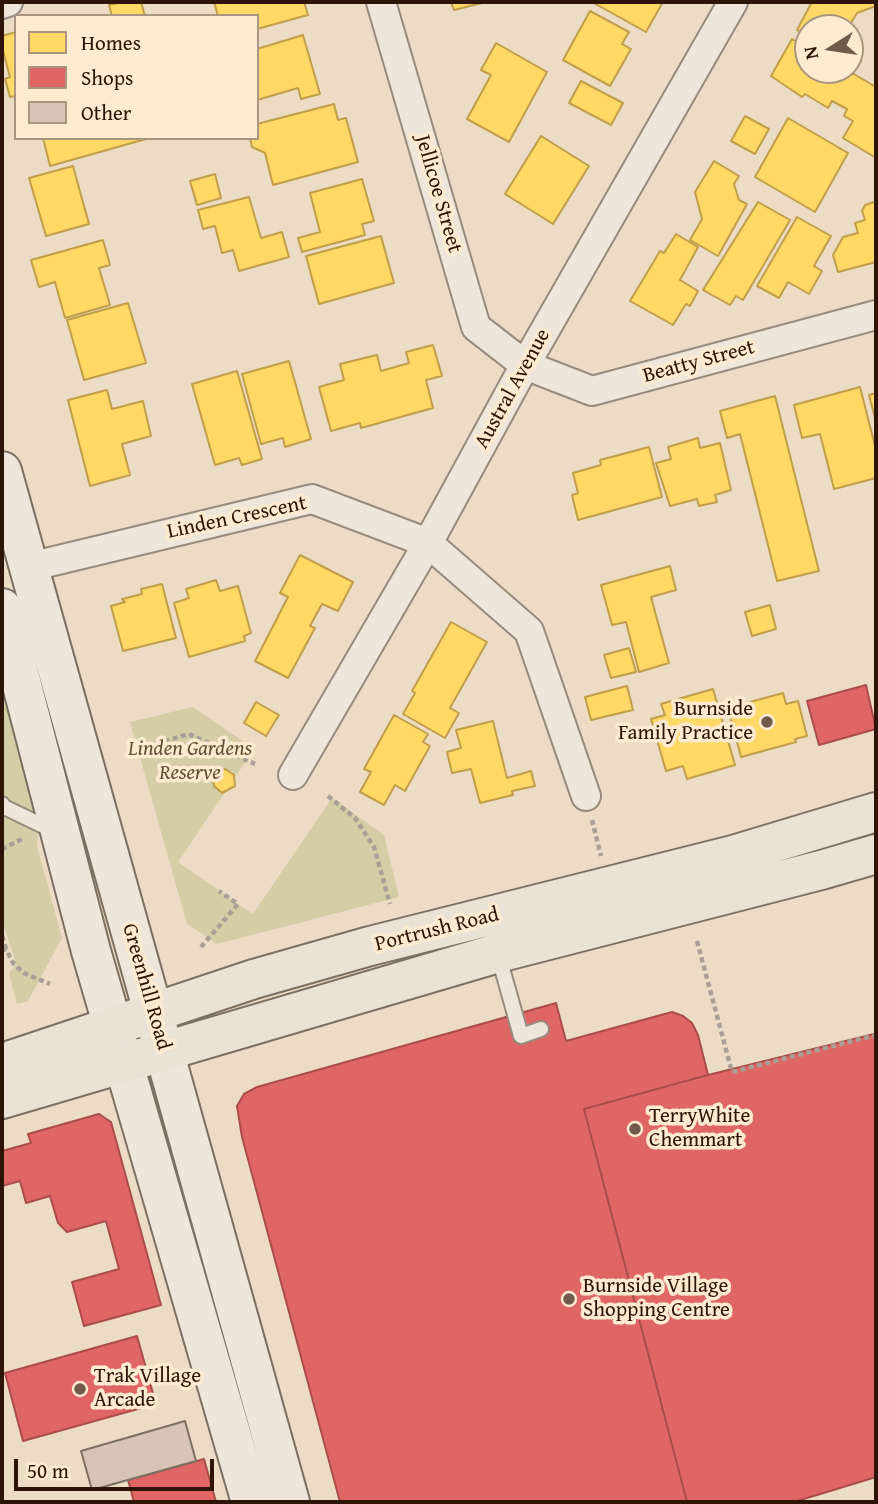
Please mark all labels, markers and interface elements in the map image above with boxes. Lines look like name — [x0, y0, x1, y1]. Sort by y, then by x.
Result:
legend — [14, 14, 259, 140]
north arrow — [794, 14, 864, 84]
text: Homes — [81, 27, 141, 58]
text: N — [795, 44, 825, 62]
text: Shops — [81, 62, 133, 93]
text: Other — [81, 97, 131, 128]
street label: Jellicoe Street — [409, 132, 467, 256]
street label: Austral Avenue — [470, 325, 556, 453]
street label: Beatty Street — [640, 335, 758, 389]
street label: Linden Crescent — [165, 491, 309, 545]
place label: Burnside Family Practice — [618, 697, 753, 747]
marker: Burnside Family Practice — [759, 714, 775, 730]
park label: Linden Gardens Reserve — [128, 737, 252, 787]
street label: Portrush Road — [372, 902, 502, 958]
street label: Greenhill Road — [116, 921, 176, 1053]
place label: TerryWhite Chemmart — [649, 1104, 750, 1154]
marker: TerryWhite Chemmart — [627, 1121, 643, 1137]
place label: Burnside Village Shopping Centre — [583, 1274, 730, 1324]
marker: Burnside Village Shopping Centre — [561, 1291, 577, 1307]
place label: Trak Village Arcade — [94, 1364, 201, 1414]
marker: Trak Village Arcade — [72, 1381, 88, 1397]
scale bar — [18, 1444, 217, 1488]
text: 50 m — [27, 1455, 69, 1486]

